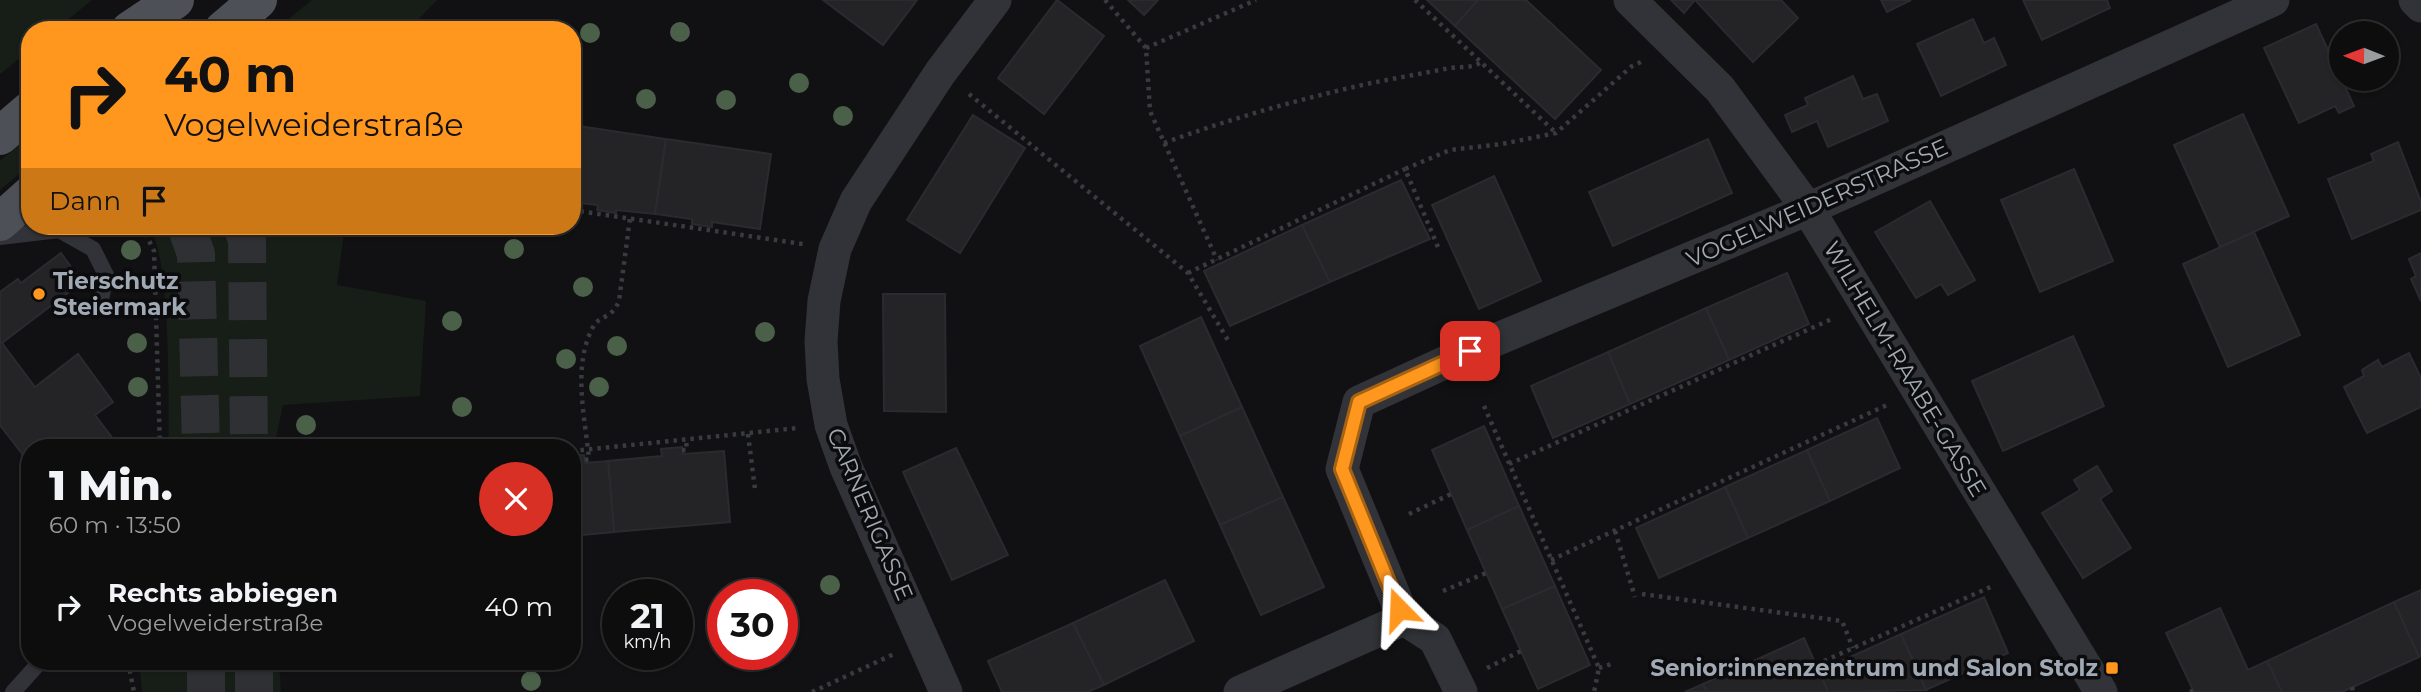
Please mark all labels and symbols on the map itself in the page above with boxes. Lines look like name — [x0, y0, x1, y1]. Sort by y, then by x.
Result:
north arrow — [2329, 21, 2399, 91]
street label: VOGELWEIDERSTRASSE — [1682, 133, 1952, 273]
street label: WILHELM-RAABE-GASSE — [1818, 236, 1992, 502]
place label: Tierschutz Steiermark — [53, 267, 187, 321]
marker: Tierschutz Steiermark — [31, 286, 47, 302]
pin — [1440, 321, 1500, 381]
street label: CARNERIGASSE — [821, 424, 919, 604]
position arrow — [1362, 572, 1436, 646]
speed limit sign: 30 — [707, 579, 798, 670]
place label: Senior:innenzentrum und Salon Stolz — [1650, 654, 2098, 682]
marker: Senior:innenzentrum und Salon Stolz — [2104, 660, 2120, 676]

